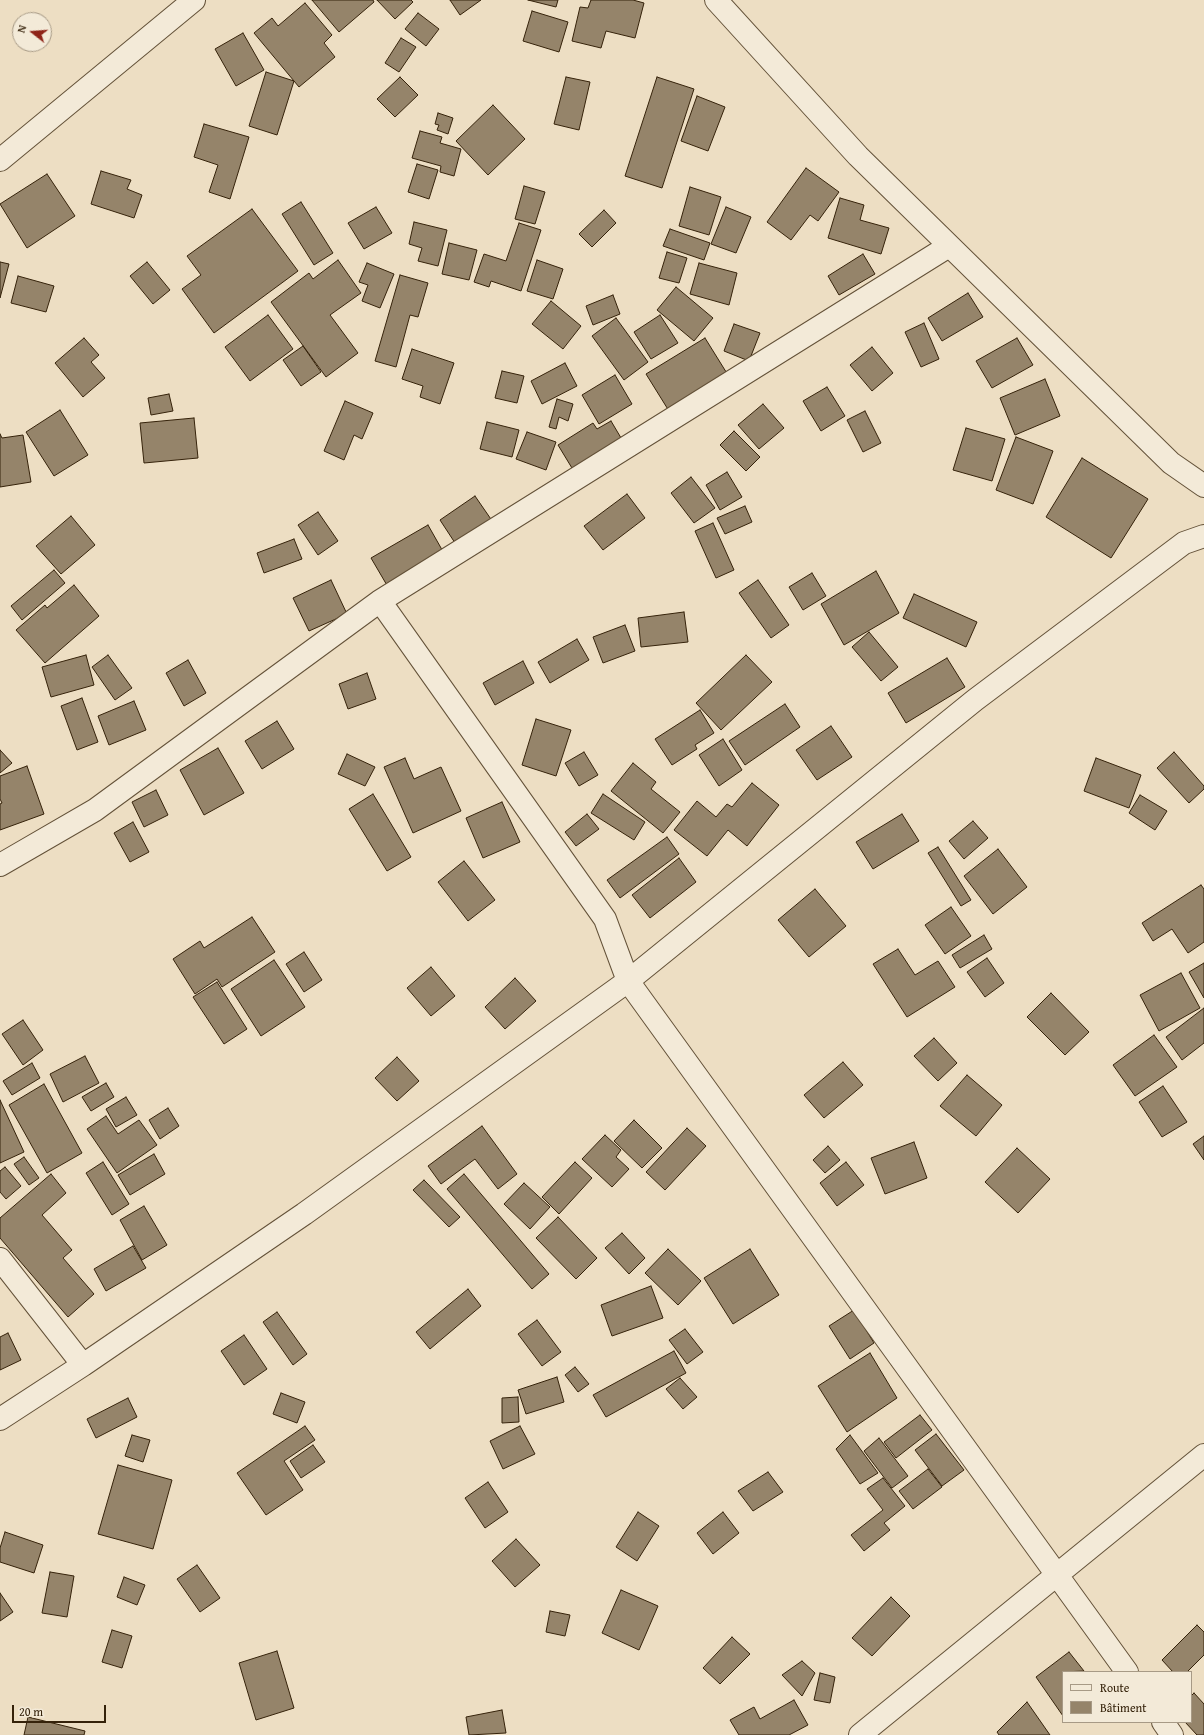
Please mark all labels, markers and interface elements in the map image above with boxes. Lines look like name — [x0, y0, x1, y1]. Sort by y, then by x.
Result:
north arrow — [12, 12, 52, 52]
text: N — [13, 23, 30, 35]
legend — [1062, 1671, 1192, 1723]
text: Route — [1100, 1679, 1129, 1696]
scale bar — [14, 1697, 108, 1723]
text: Bâtiment — [1100, 1699, 1147, 1716]
text: 20 m — [19, 1703, 43, 1720]

